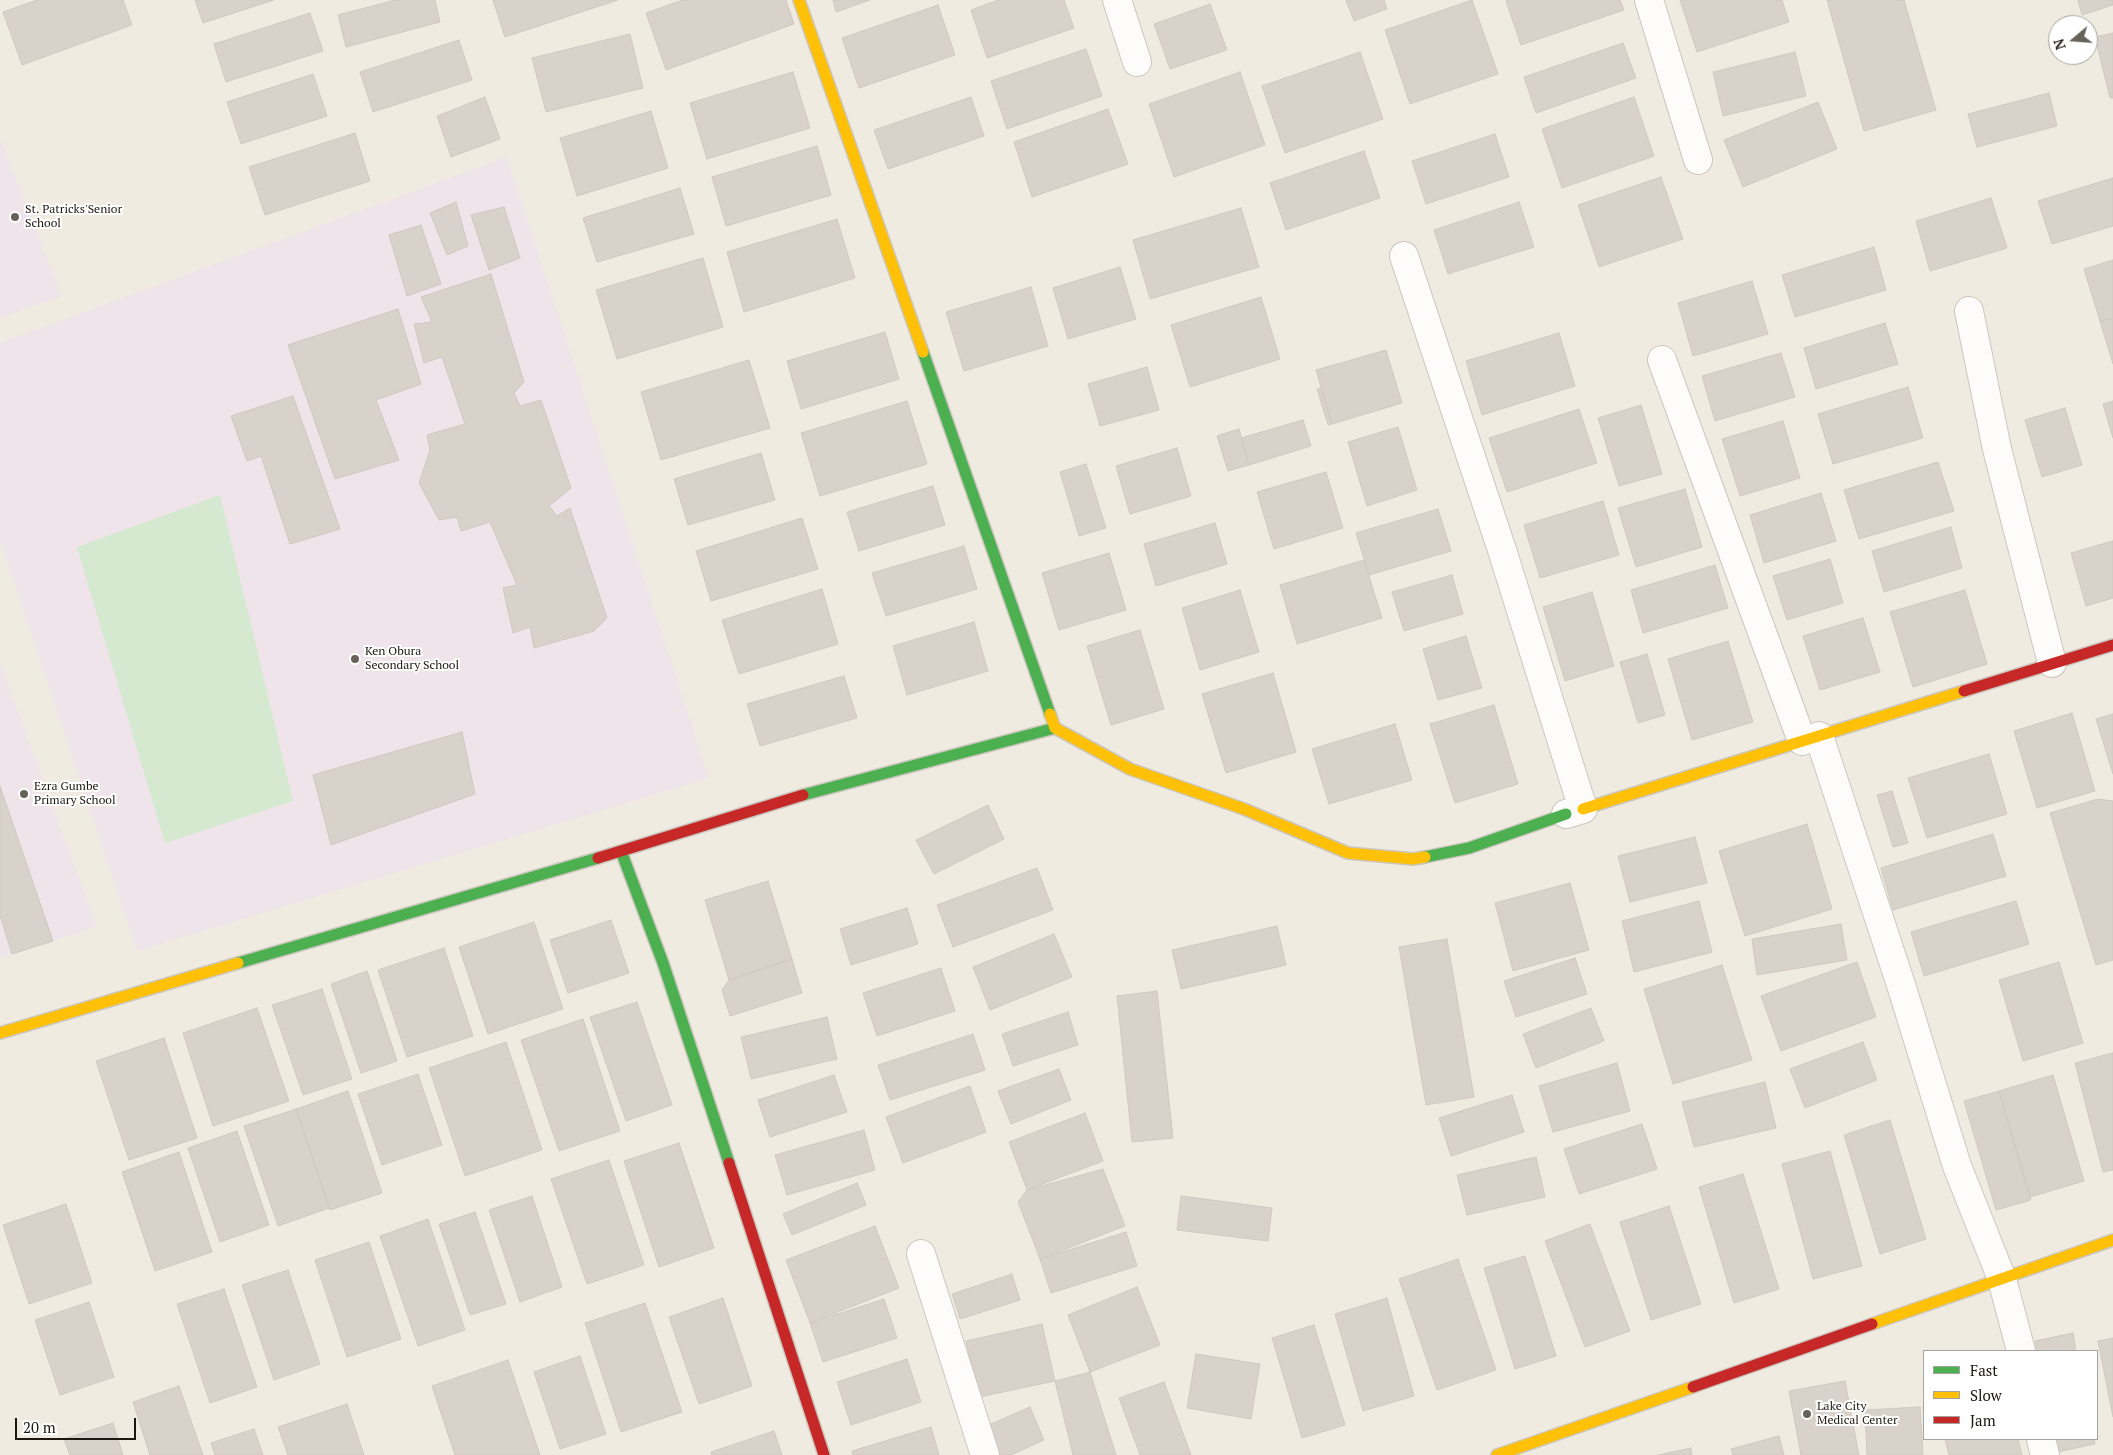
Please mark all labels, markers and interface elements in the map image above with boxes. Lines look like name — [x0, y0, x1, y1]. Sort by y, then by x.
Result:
north arrow — [2048, 15, 2098, 65]
text: N — [2049, 36, 2070, 52]
place label: St. Patricks'Senior School — [25, 203, 122, 231]
marker: St. Patricks'Senior School — [9, 211, 21, 223]
place label: Ken Obura Secondary School — [365, 645, 459, 673]
marker: Ken Obura Secondary School — [349, 653, 361, 665]
place label: Ezra Gumbe Primary School — [34, 780, 116, 808]
marker: Ezra Gumbe Primary School — [18, 788, 30, 800]
legend — [1923, 1350, 2098, 1440]
text: Fast — [1970, 1360, 1998, 1380]
text: Slow — [1970, 1385, 2002, 1405]
place label: Lake City Medical Center — [1817, 1400, 1898, 1428]
scale bar — [18, 1408, 139, 1440]
marker: Lake City Medical Center — [1801, 1408, 1813, 1420]
text: Jam — [1970, 1410, 1996, 1430]
text: 20 m — [23, 1417, 56, 1437]

